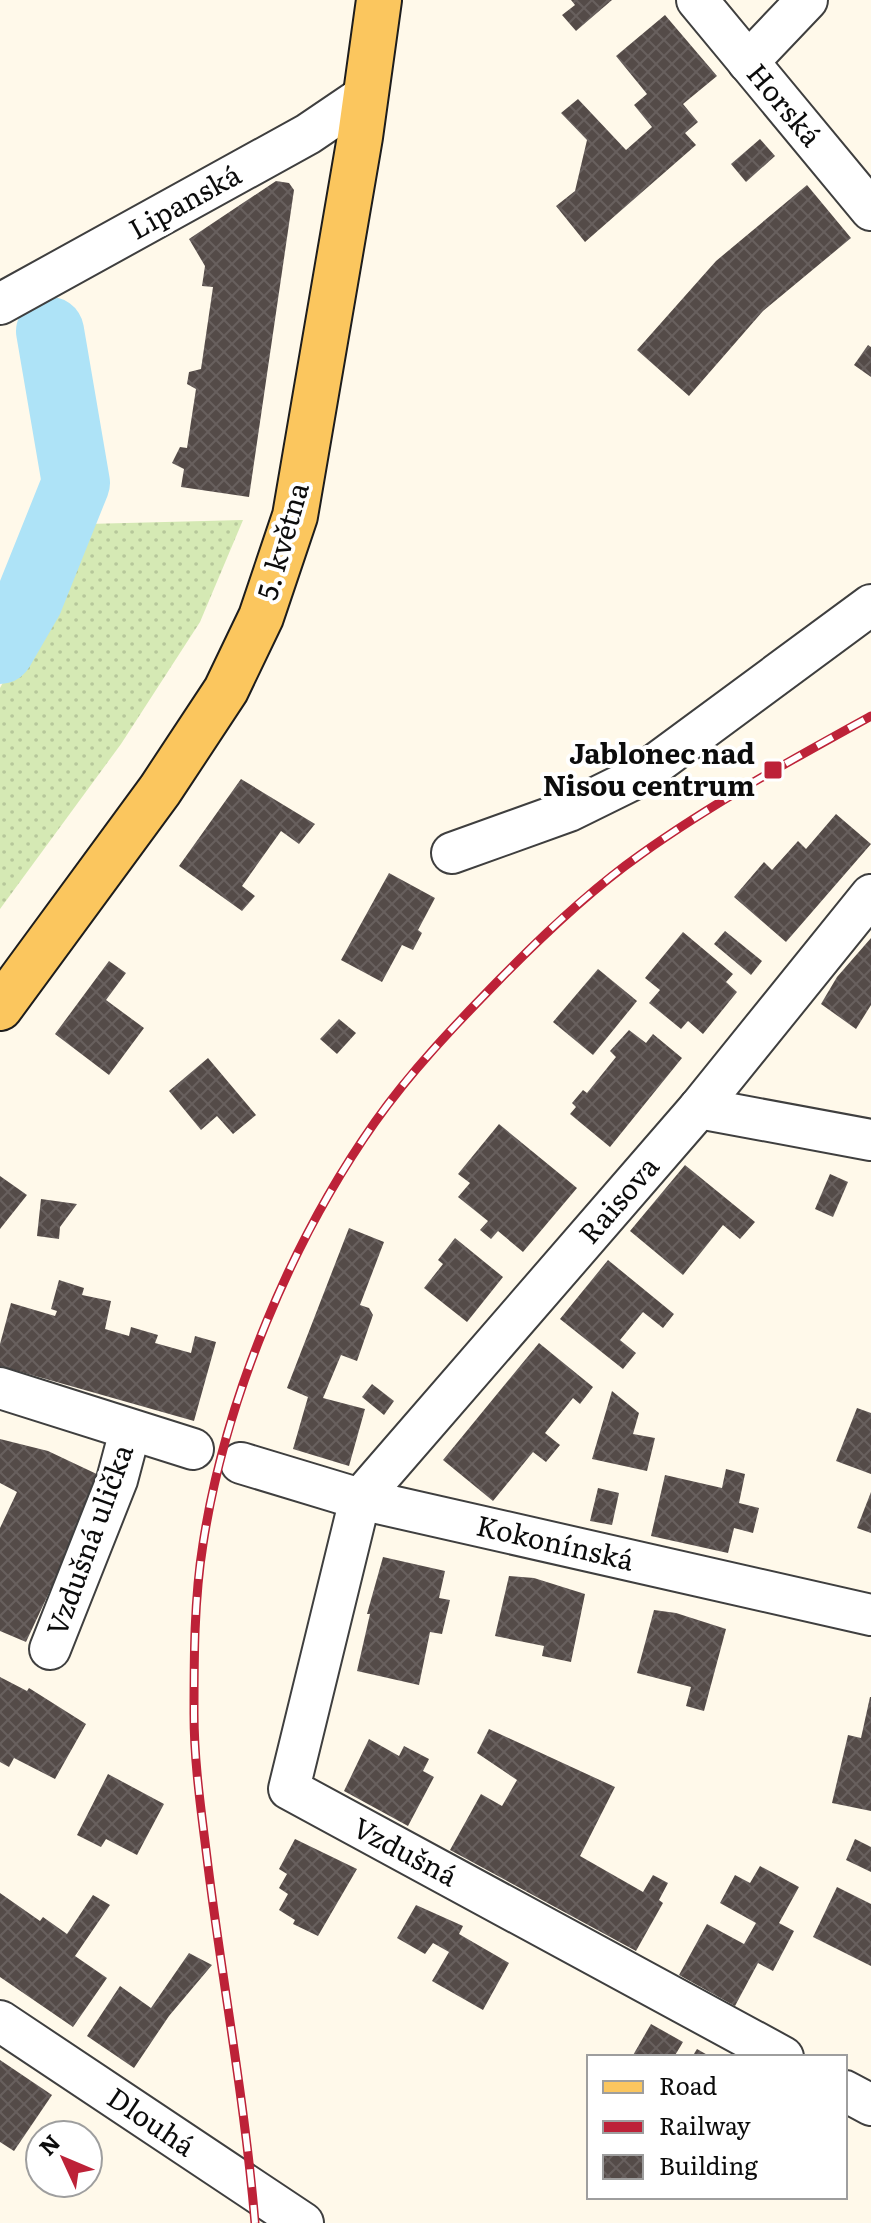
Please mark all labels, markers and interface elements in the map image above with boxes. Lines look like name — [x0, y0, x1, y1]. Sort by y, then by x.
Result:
street label: Horská — [738, 53, 833, 155]
street label: Lipanská — [120, 152, 248, 248]
street label: 5. května — [244, 477, 318, 604]
place label: Jablonec nad Nisou centrum — [543, 731, 755, 805]
marker: Jablonec nad Nisou centrum — [762, 759, 784, 781]
street label: Raisova — [567, 1146, 668, 1252]
street label: Vzdušná ulička — [34, 1438, 142, 1641]
street label: Kokonínská — [473, 1503, 638, 1580]
street label: Vzdušná — [346, 1805, 466, 1895]
legend — [587, 2055, 847, 2199]
text: Road — [659, 2067, 718, 2102]
street label: Dlouhá — [100, 2075, 205, 2165]
text: Railway — [659, 2107, 751, 2142]
north arrow — [24, 2119, 104, 2199]
text: N — [30, 2126, 67, 2162]
text: Building — [659, 2147, 758, 2182]

